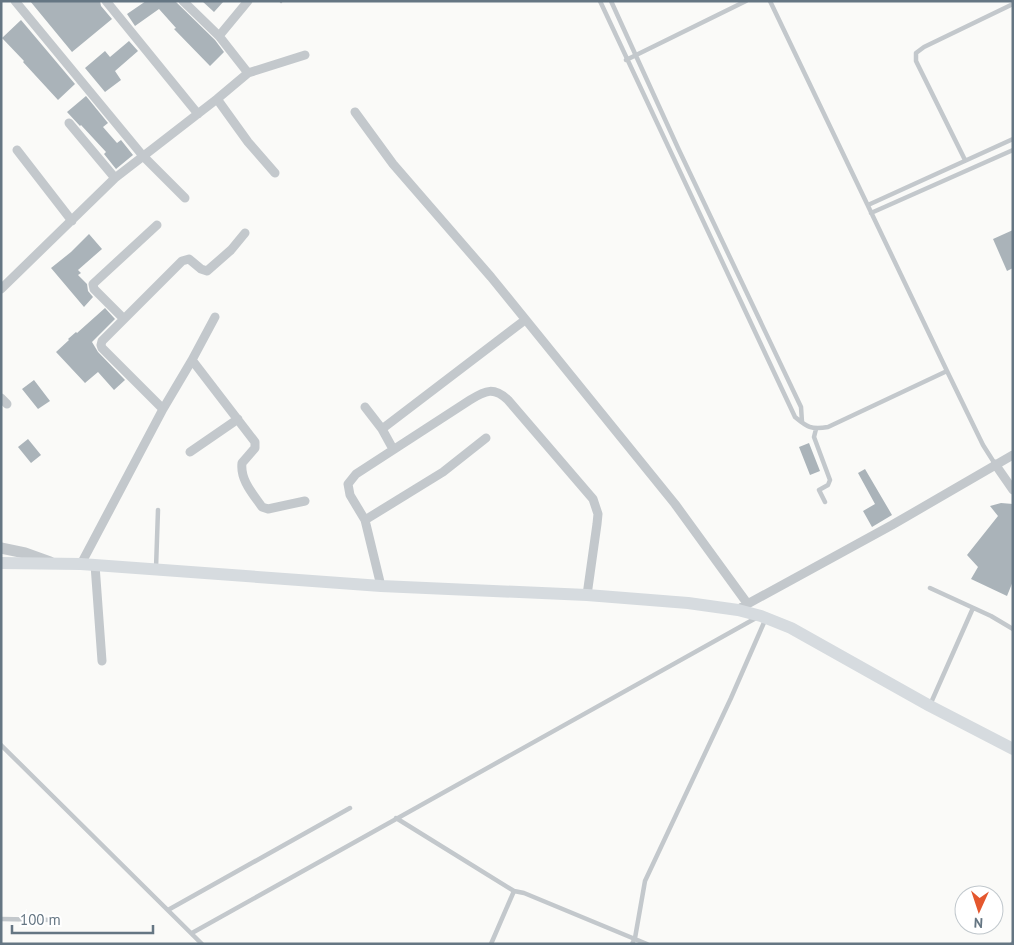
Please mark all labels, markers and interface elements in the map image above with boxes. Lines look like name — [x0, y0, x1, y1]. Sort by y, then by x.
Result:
north arrow — [954, 885, 1004, 935]
scale bar — [12, 902, 154, 934]
text: 100 m — [20, 910, 61, 929]
text: N — [973, 914, 983, 932]

